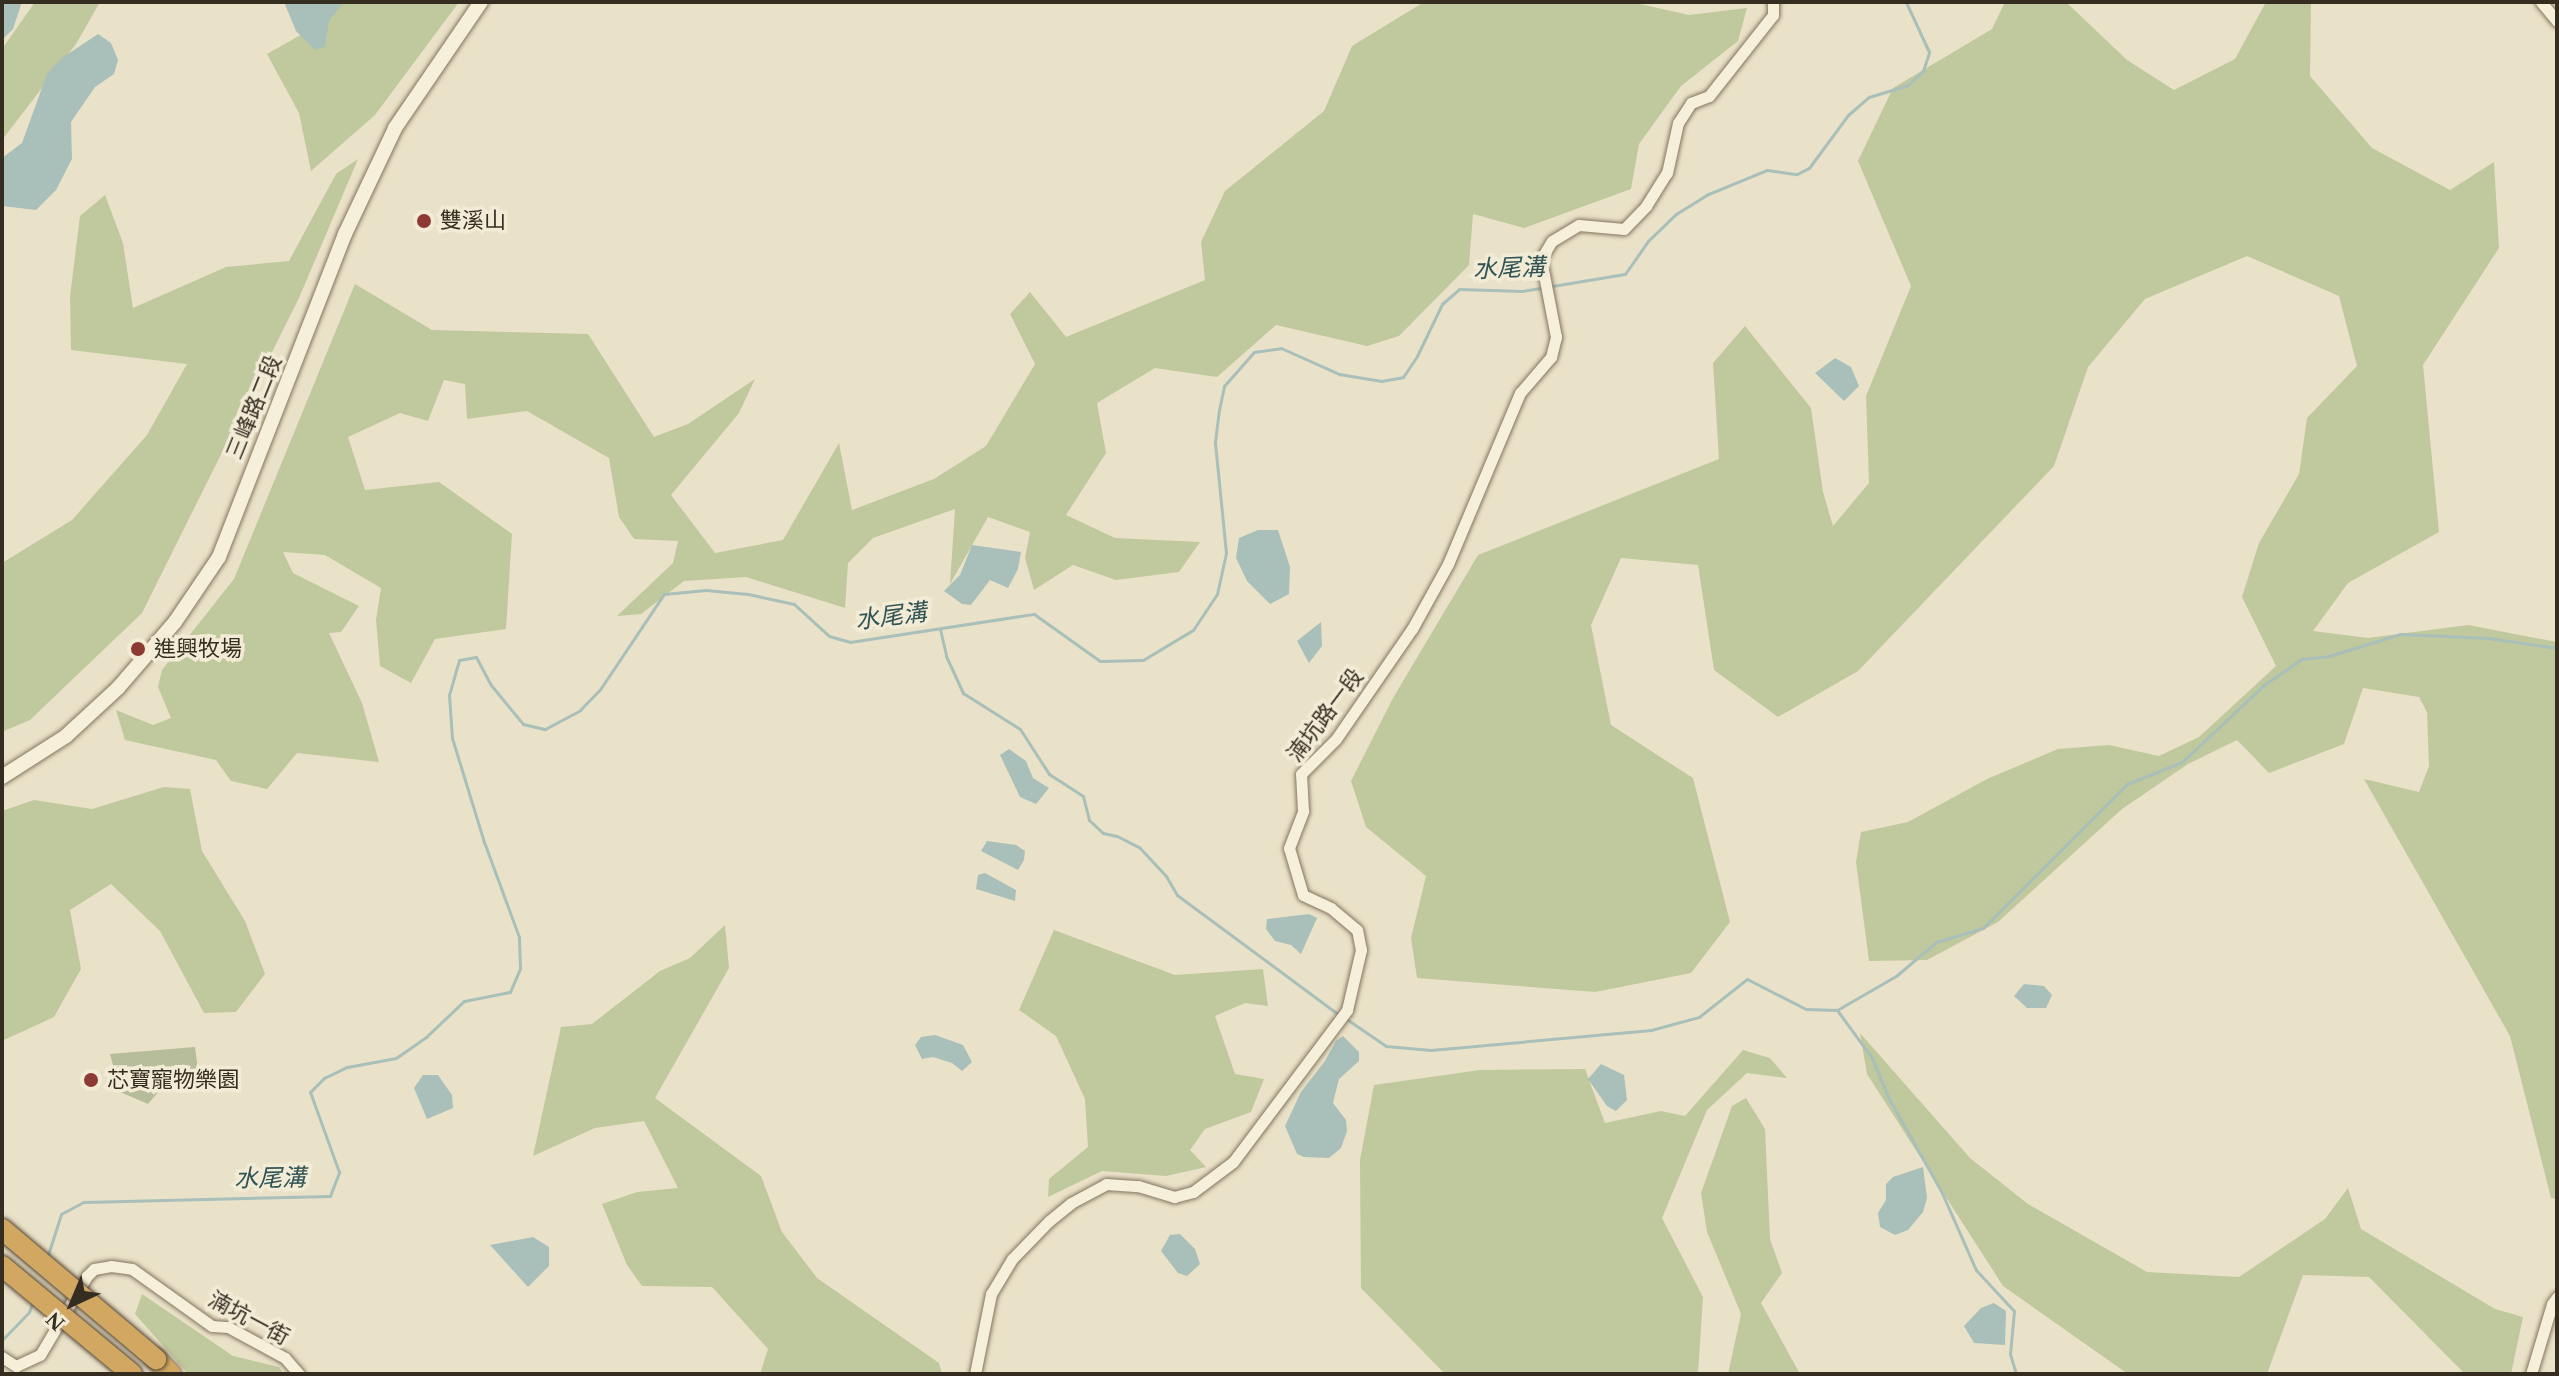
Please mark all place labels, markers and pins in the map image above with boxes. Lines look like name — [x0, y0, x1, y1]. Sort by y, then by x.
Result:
place label: 雙溪山 — [440, 208, 506, 234]
marker: 雙溪山 — [415, 212, 433, 230]
place label: 進興牧場 — [154, 636, 242, 662]
marker: 進興牧場 — [129, 640, 147, 658]
place label: 芯寶寵物樂園 — [107, 1067, 239, 1093]
marker: 芯寶寵物樂園 — [82, 1071, 100, 1089]

